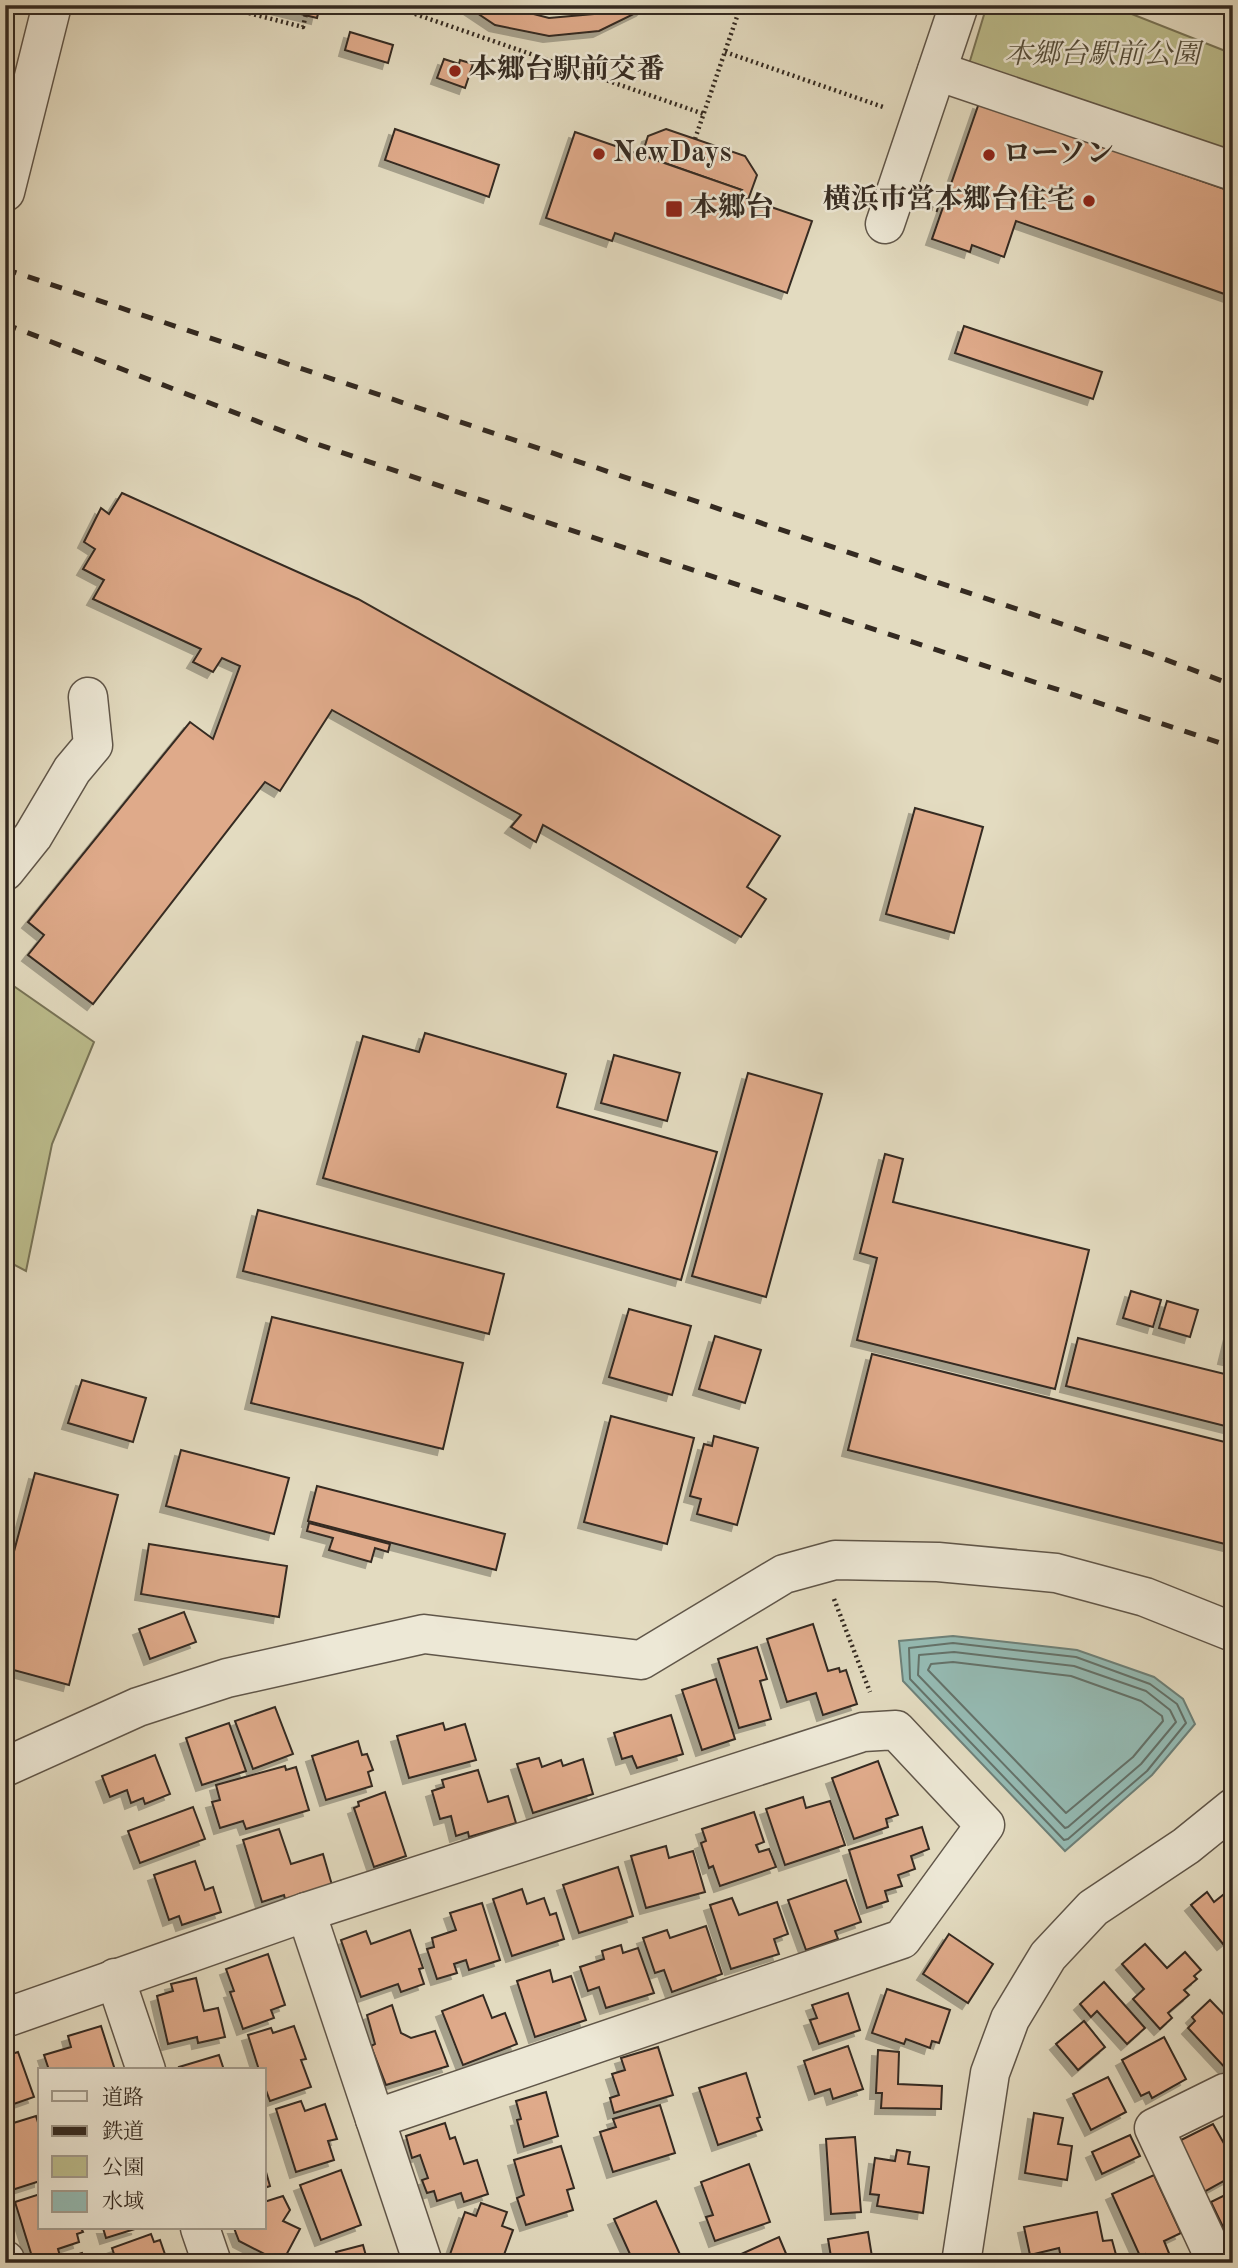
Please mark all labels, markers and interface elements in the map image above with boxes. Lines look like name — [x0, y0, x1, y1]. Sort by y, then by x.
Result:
park label: 本郷台駅前公園 — [1004, 39, 1204, 70]
place label: 本郷台駅前交番 — [469, 53, 665, 85]
marker: 本郷台駅前交番 — [447, 63, 463, 79]
place label: NewDays — [613, 140, 732, 168]
place label: ローソン — [1003, 141, 1114, 169]
marker: NewDays — [591, 146, 607, 162]
marker: ローソン — [981, 147, 997, 163]
place label: 横浜市営本郷台住宅 — [823, 183, 1075, 215]
place label: 本郷台 — [690, 192, 774, 223]
marker: 横浜市営本郷台住宅 — [1081, 193, 1097, 209]
marker: 本郷台 — [664, 199, 684, 219]
legend — [38, 2068, 266, 2230]
text: 道路 — [102, 2086, 144, 2109]
text: 鉄道 — [102, 2120, 144, 2143]
text: 公園 — [102, 2156, 144, 2179]
text: 水域 — [102, 2190, 144, 2213]

